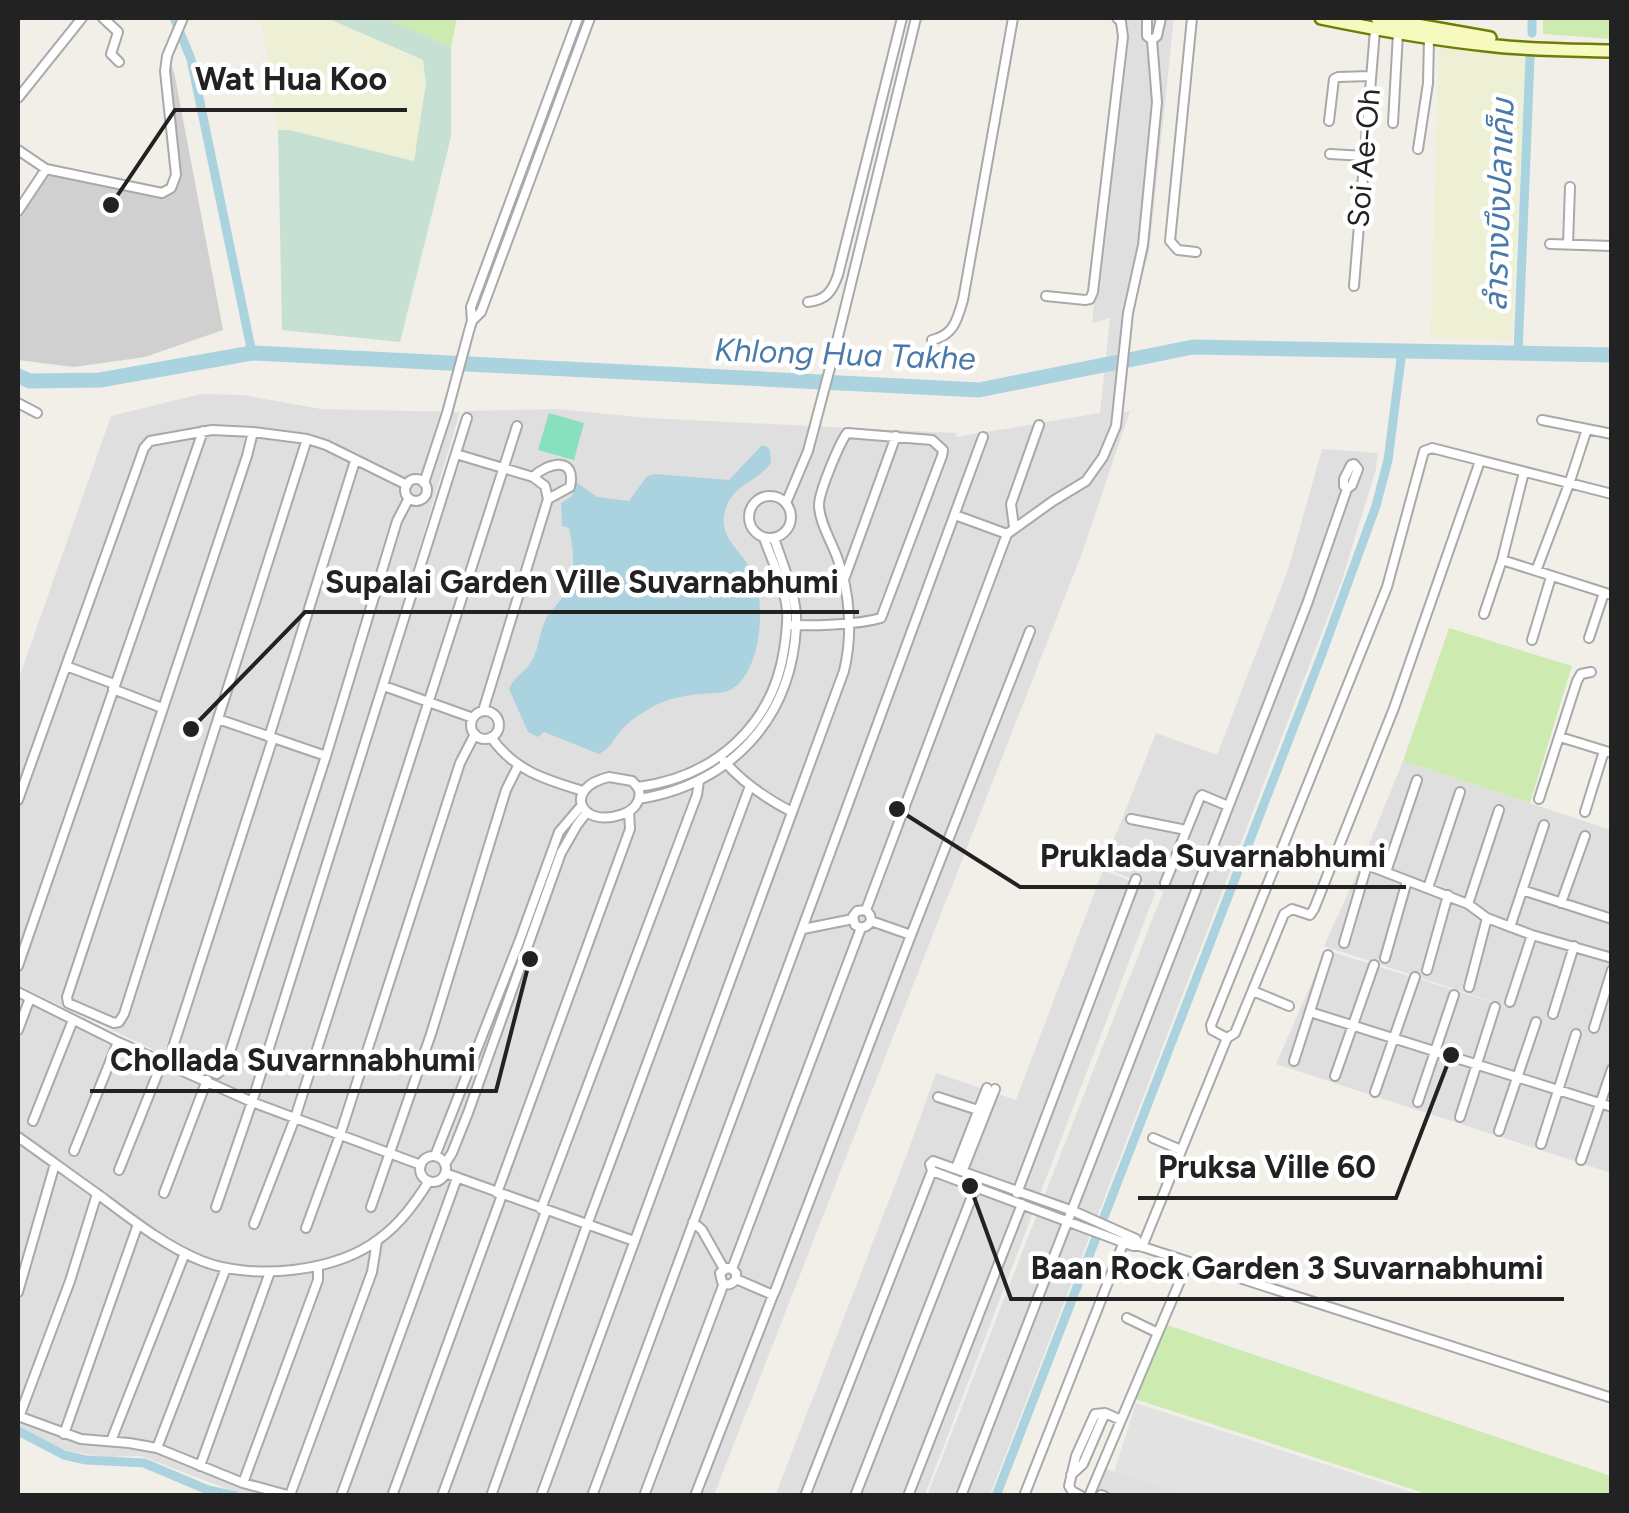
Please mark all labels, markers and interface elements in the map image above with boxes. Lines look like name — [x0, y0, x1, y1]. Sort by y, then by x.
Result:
callout: Wat Hua Koo — [175, 48, 407, 110]
text: Wat Hua Koo — [195, 60, 387, 98]
street label: Soi Ae-Oh — [1339, 87, 1388, 229]
water label: ลำรางบึงปลาเค็ม — [1476, 96, 1522, 312]
water label: Khlong Hua Takhe — [714, 330, 976, 378]
callout: Supalai Garden Ville Suvarnabhumi — [305, 550, 859, 612]
text: Supalai Garden Ville Suvarnabhumi — [325, 563, 839, 601]
callout: Pruklada Suvarnabhumi — [1020, 825, 1406, 887]
text: Pruklada Suvarnabhumi — [1040, 837, 1386, 875]
callout: Chollada Suvarnnabhumi — [90, 1029, 496, 1091]
text: Chollada Suvarnnabhumi — [110, 1041, 476, 1079]
callout: Pruksa Ville 60 — [1138, 1136, 1396, 1198]
text: Pruksa Ville 60 — [1158, 1148, 1376, 1186]
callout: Baan Rock Garden 3 Suvarnabhumi — [1011, 1237, 1564, 1299]
text: Baan Rock Garden 3 Suvarnabhumi — [1030, 1249, 1544, 1287]

